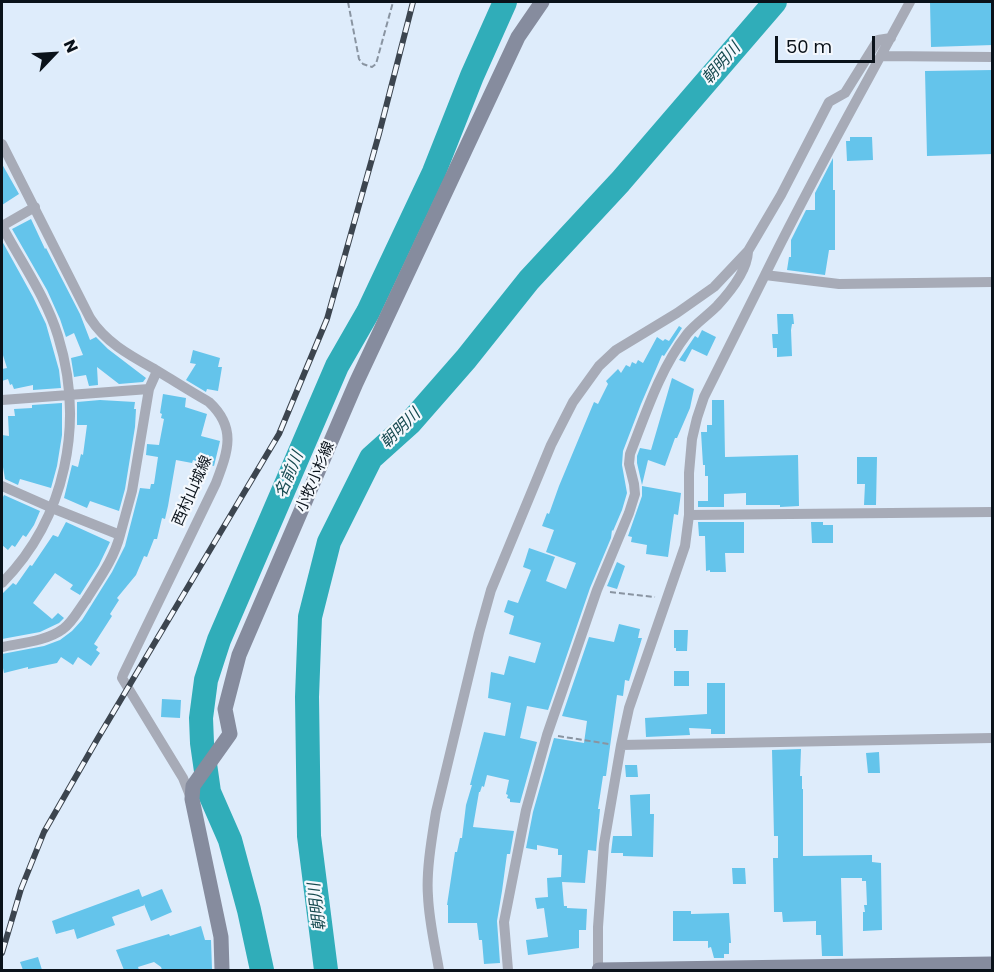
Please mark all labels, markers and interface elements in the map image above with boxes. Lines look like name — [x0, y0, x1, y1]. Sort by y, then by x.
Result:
north arrow — [24, 24, 84, 84]
scale bar — [778, 24, 878, 62]
text: 50 m — [786, 34, 832, 59]
text: N — [58, 36, 84, 56]
water label: 朝明川 — [699, 40, 745, 88]
water label: 朝明川 — [377, 405, 425, 453]
street label: 小牧小杉線 — [293, 439, 339, 515]
water label: 名前川 — [272, 449, 308, 501]
street label: 西村山城線 — [170, 453, 216, 529]
water label: 朝明川 — [306, 882, 330, 932]

